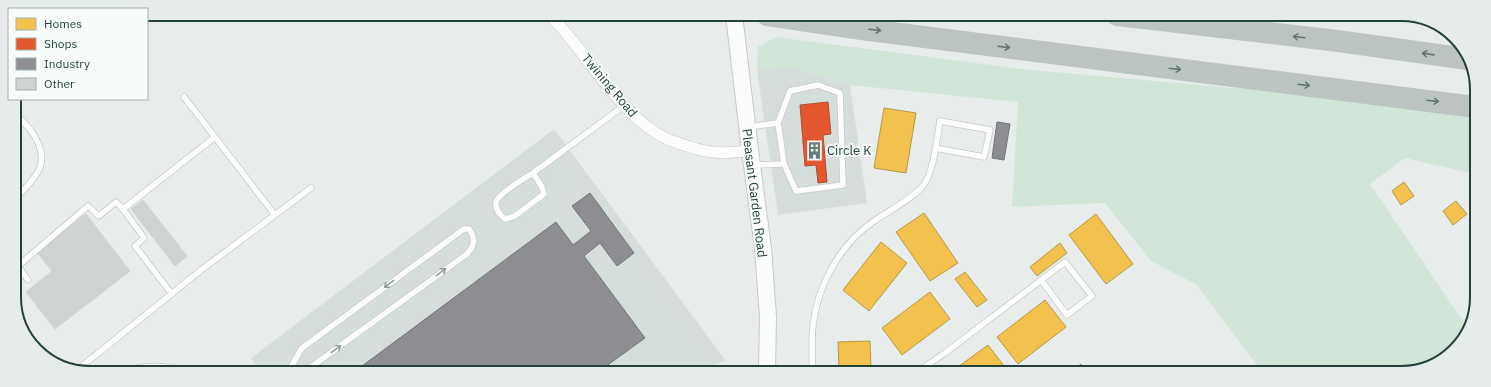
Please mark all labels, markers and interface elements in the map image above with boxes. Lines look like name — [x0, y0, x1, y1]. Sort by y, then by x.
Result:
legend — [8, 8, 148, 100]
text: Homes — [44, 16, 82, 31]
one-way arrow — [868, 27, 881, 34]
one-way arrow — [1293, 33, 1306, 40]
text: Shops — [44, 36, 77, 51]
one-way arrow — [997, 43, 1010, 51]
street label: Twining Road — [578, 50, 641, 121]
one-way arrow — [1422, 50, 1435, 57]
text: Industry — [44, 56, 90, 71]
one-way arrow — [1168, 65, 1181, 72]
text: Other — [44, 76, 75, 91]
one-way arrow — [1297, 81, 1310, 89]
one-way arrow — [1426, 97, 1439, 105]
street label: Pleasant Garden Road — [738, 128, 771, 258]
building icon: Circle K — [804, 140, 824, 160]
place label: Circle K — [827, 142, 872, 159]
one-way arrow — [435, 268, 446, 277]
one-way arrow — [384, 280, 395, 288]
one-way arrow — [330, 345, 341, 353]

